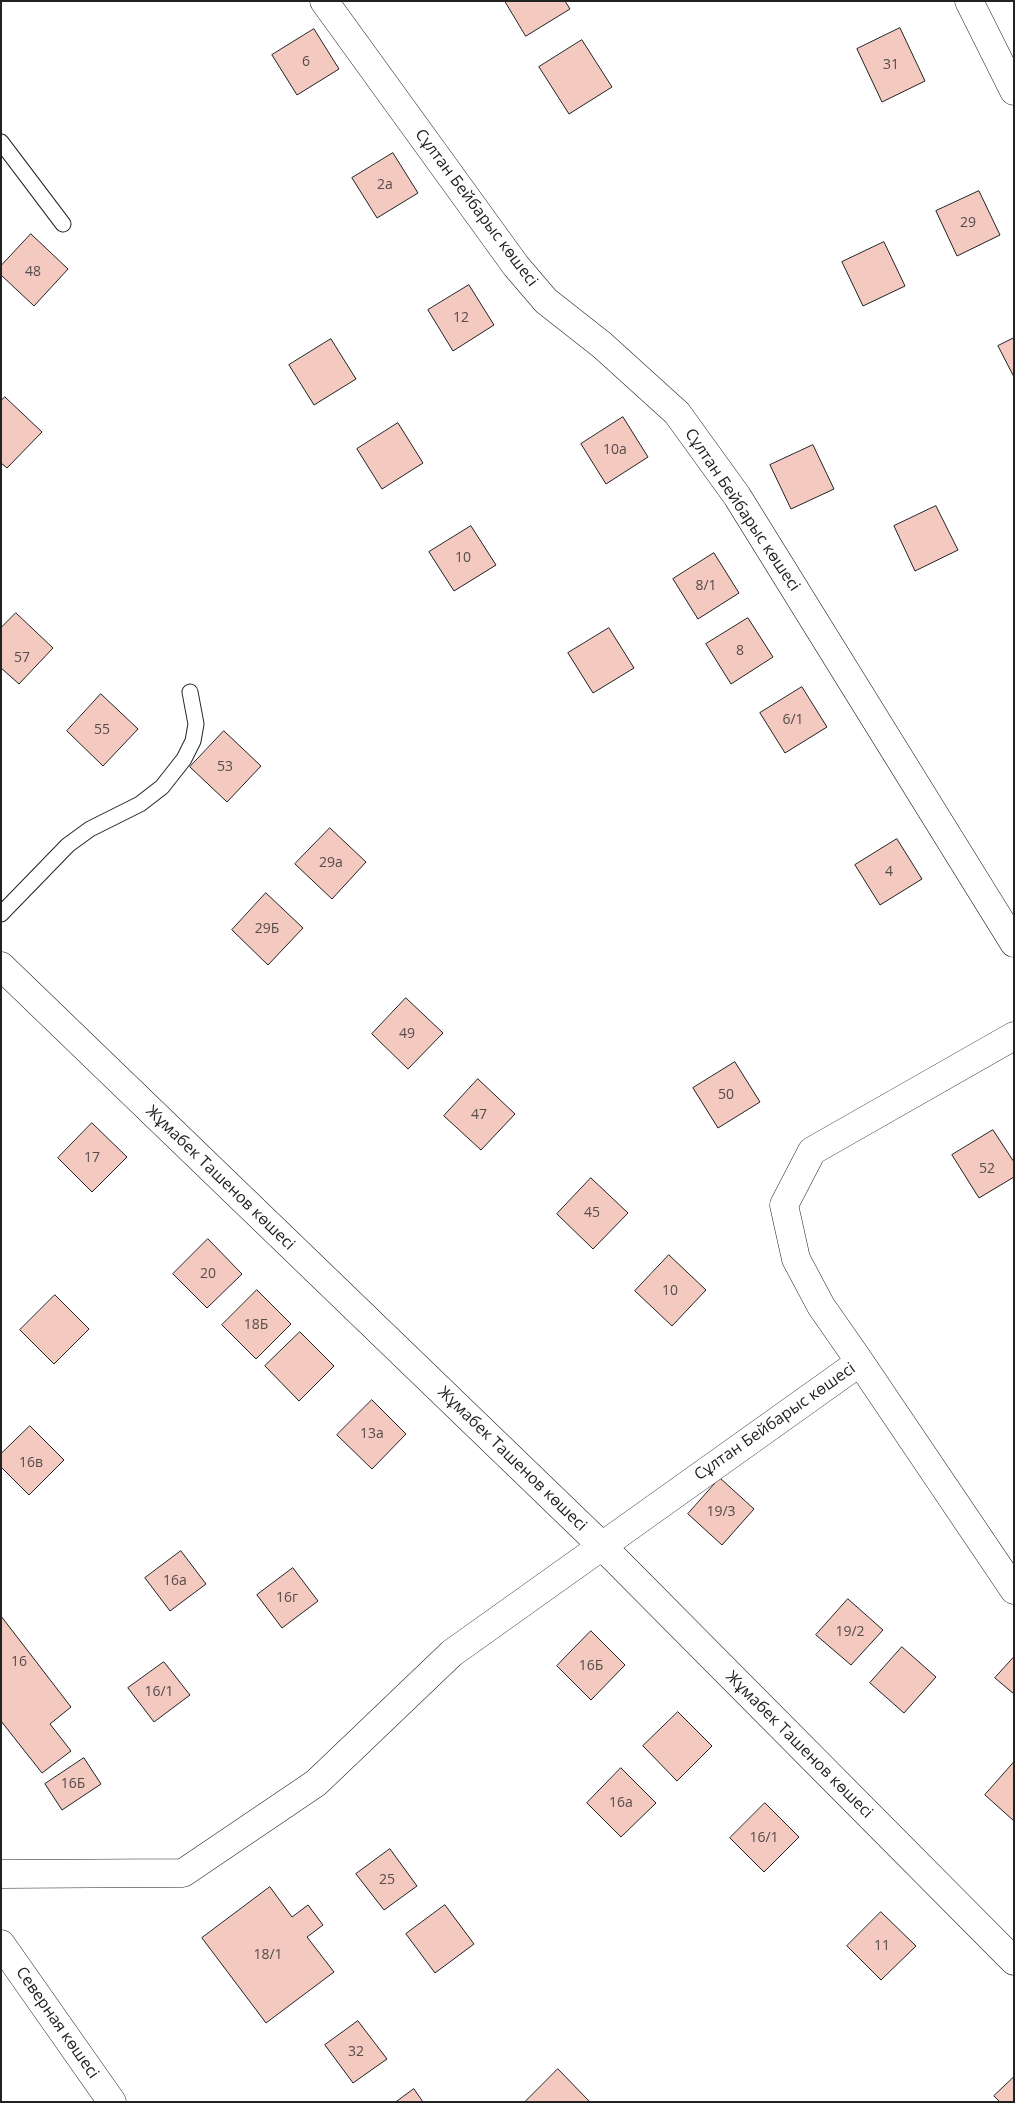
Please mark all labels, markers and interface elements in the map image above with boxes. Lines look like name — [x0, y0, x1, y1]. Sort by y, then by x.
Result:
house number: 6 — [302, 54, 310, 70]
house number: 31 — [883, 57, 899, 73]
street label: Сұлтан Бейбарыс көшесі — [411, 126, 541, 290]
house number: 2а — [377, 177, 393, 193]
house number: 29 — [960, 215, 976, 231]
house number: 48 — [25, 264, 41, 280]
house number: 12 — [453, 310, 469, 326]
street label: Сұлтан Бейбарыс көшесі — [680, 425, 804, 595]
house number: 10а — [603, 442, 627, 458]
house number: 10 — [455, 550, 471, 566]
house number: 8/1 — [695, 578, 717, 594]
house number: 8 — [736, 643, 744, 659]
house number: 57 — [14, 650, 30, 666]
house number: 6/1 — [782, 712, 804, 728]
house number: 55 — [94, 722, 110, 738]
house number: 53 — [217, 759, 233, 775]
house number: 29а — [319, 855, 343, 871]
house number: 4 — [885, 864, 893, 880]
house number: 29Б — [255, 921, 279, 937]
house number: 49 — [399, 1026, 415, 1042]
house number: 50 — [718, 1087, 734, 1103]
street label: Жұмабек Ташенов көшесі — [141, 1102, 299, 1254]
house number: 47 — [471, 1107, 487, 1123]
house number: 17 — [84, 1150, 100, 1166]
house number: 52 — [979, 1161, 995, 1177]
house number: 45 — [584, 1205, 600, 1221]
house number: 20 — [200, 1266, 216, 1282]
house number: 10 — [662, 1283, 678, 1299]
house number: 18Б — [244, 1317, 268, 1333]
street label: Сұлтан Бейбарыс көшесі — [691, 1359, 859, 1485]
street label: Жұмабек Ташенов көшесі — [433, 1383, 591, 1535]
house number: 13а — [360, 1426, 384, 1442]
house number: 16в — [19, 1455, 43, 1471]
house number: 19/3 — [706, 1504, 736, 1520]
house number: 16а — [163, 1573, 187, 1589]
house number: 16г — [276, 1590, 298, 1606]
house number: 19/2 — [835, 1624, 865, 1640]
house number: 16 — [11, 1654, 27, 1670]
house number: 16Б — [579, 1658, 603, 1674]
street label: Жұмабек Ташенов көшесі — [722, 1668, 876, 1822]
house number: 16/1 — [144, 1684, 174, 1700]
house number: 16Б — [61, 1776, 85, 1792]
house number: 16а — [609, 1795, 633, 1811]
house number: 16/1 — [749, 1830, 779, 1846]
house number: 25 — [379, 1872, 395, 1888]
house number: 11 — [874, 1938, 890, 1954]
house number: 18/1 — [253, 1947, 283, 1963]
street label: Северная көшесі — [11, 1963, 103, 2083]
house number: 32 — [348, 2044, 364, 2060]

